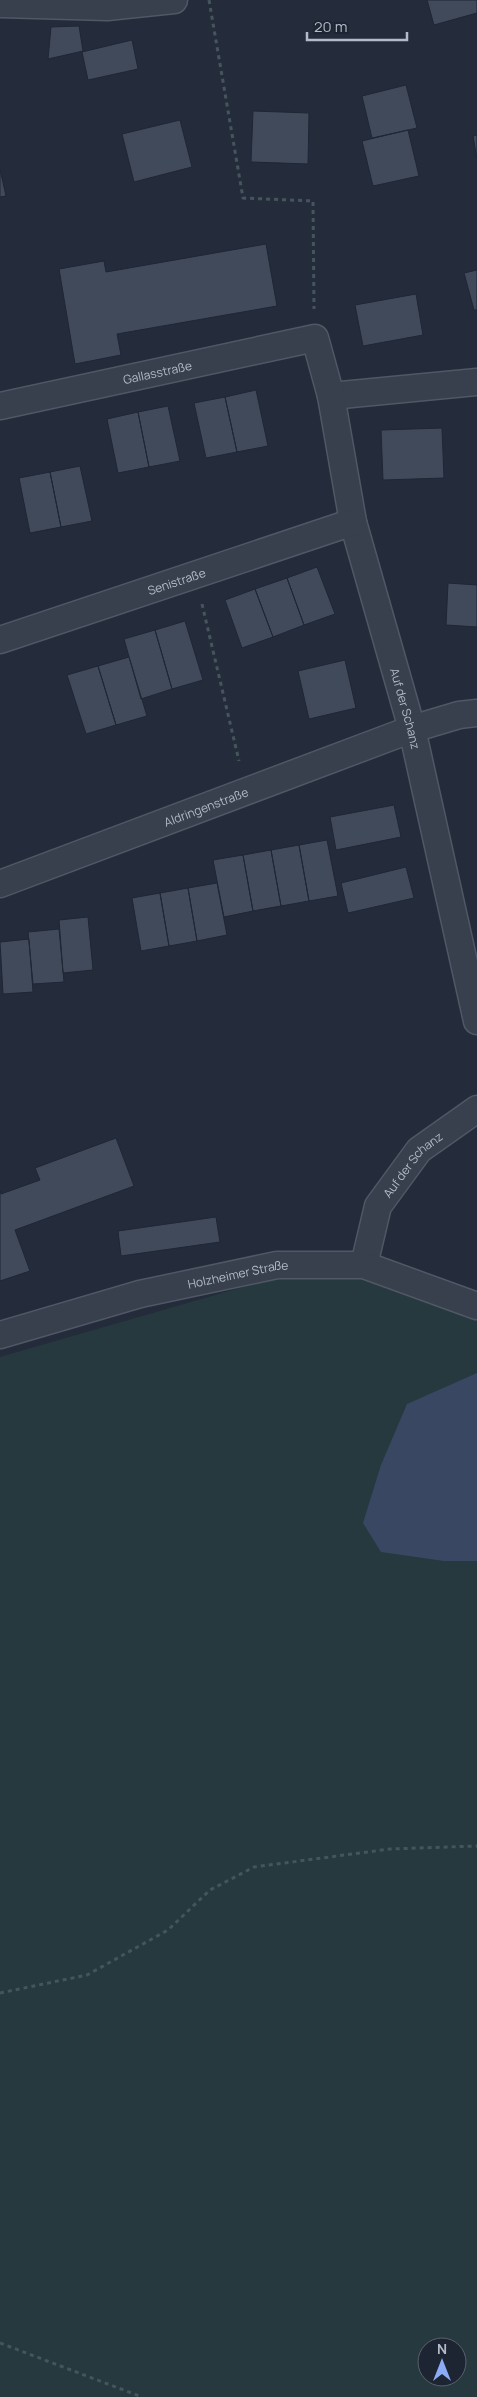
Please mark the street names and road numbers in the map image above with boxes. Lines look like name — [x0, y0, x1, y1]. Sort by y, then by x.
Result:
street label: Gallasstraße — [121, 356, 193, 388]
street label: Senistraße — [145, 563, 208, 599]
street label: Auf der Schanz — [386, 666, 425, 751]
street label: Aldringenstraße — [161, 783, 251, 830]
street label: Auf der Schanz — [379, 1128, 446, 1201]
street label: Holzheimer Straße — [186, 1257, 288, 1292]

